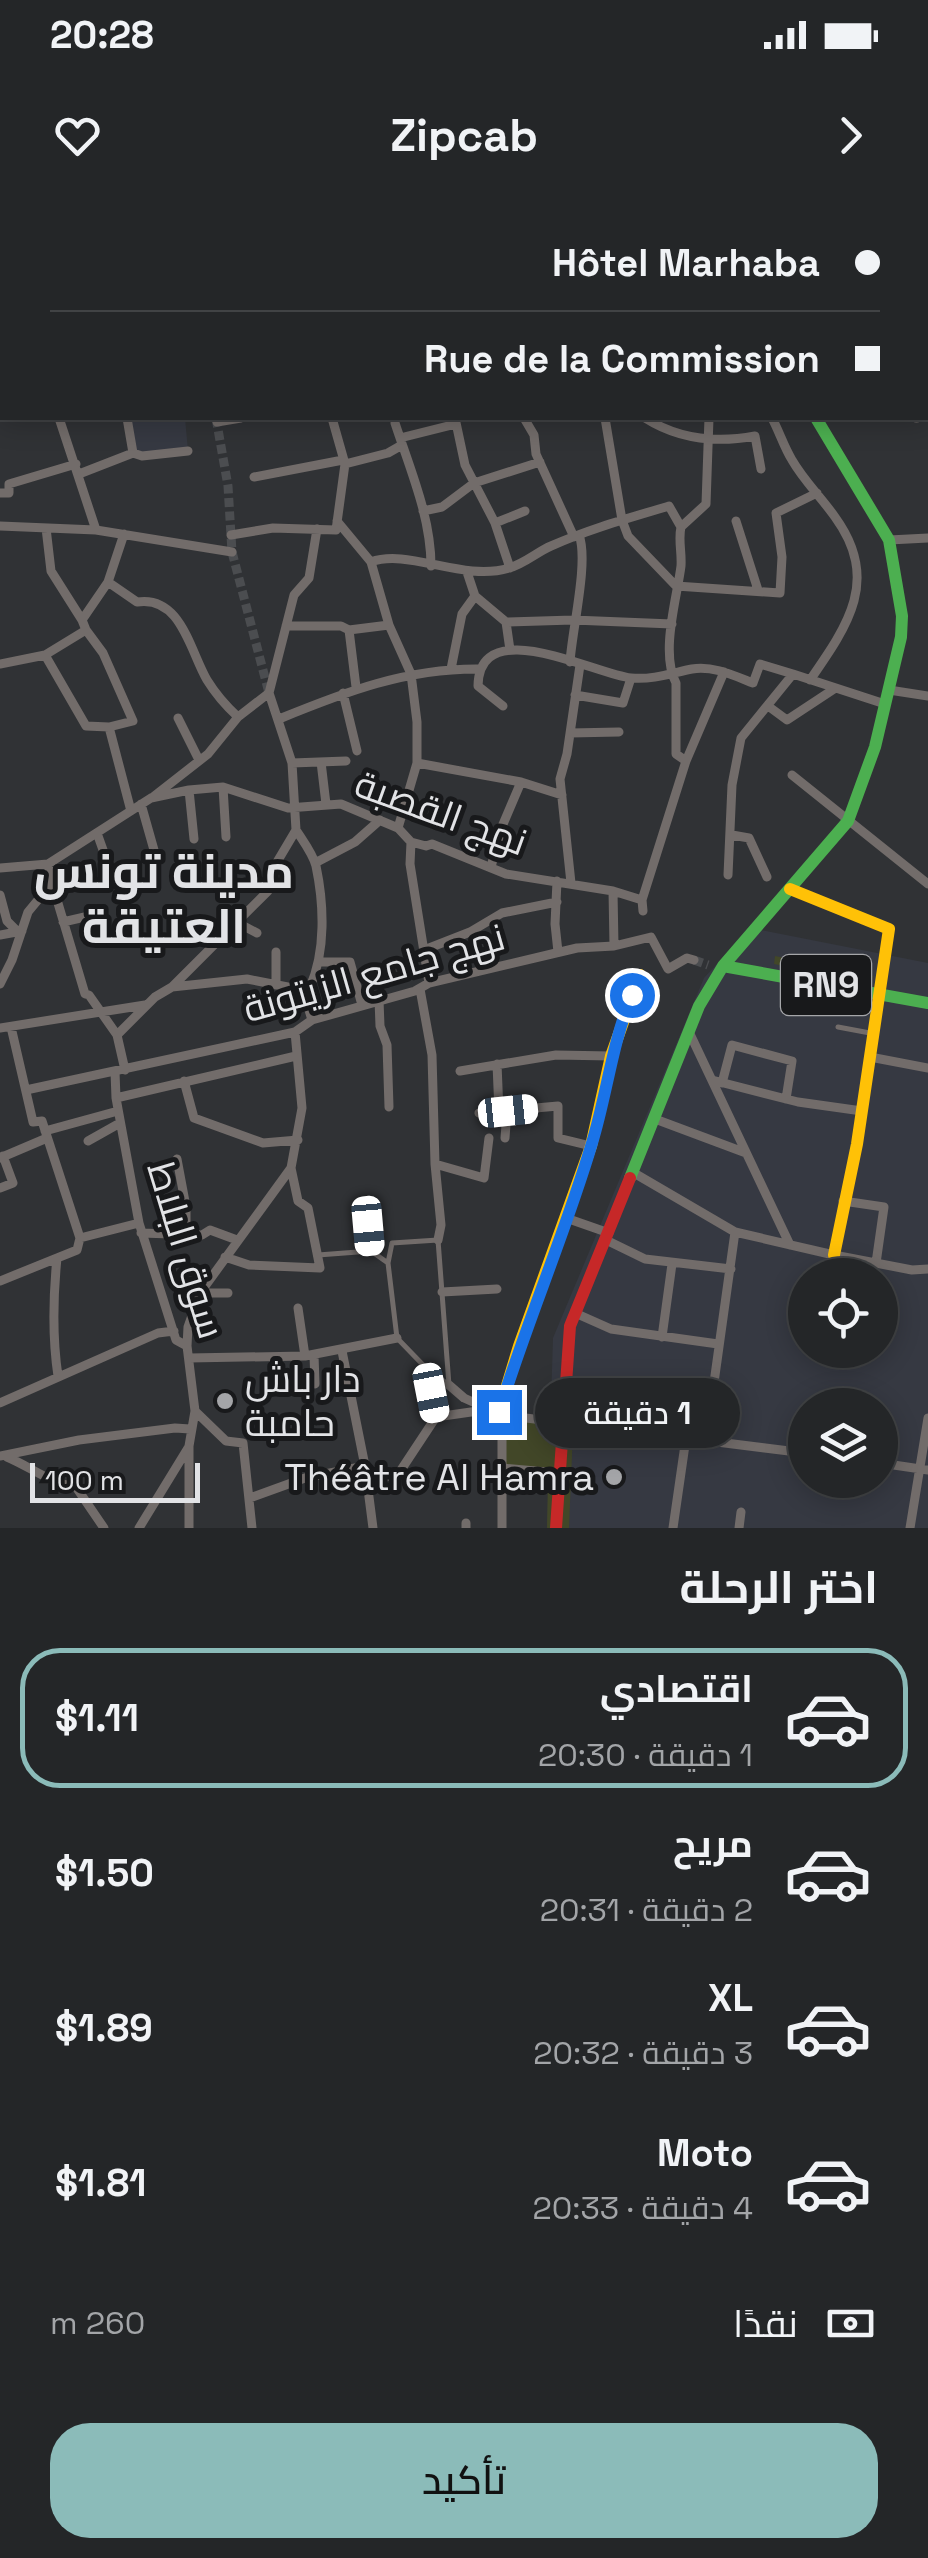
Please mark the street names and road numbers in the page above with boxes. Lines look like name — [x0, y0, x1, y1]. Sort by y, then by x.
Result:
street label: نهج القصبة — [348, 760, 533, 867]
street label: نهج جامع الزيتونة — [238, 913, 511, 1034]
road number: RN9 — [781, 955, 871, 1015]
street label: سوق البلاط — [136, 1156, 236, 1344]

